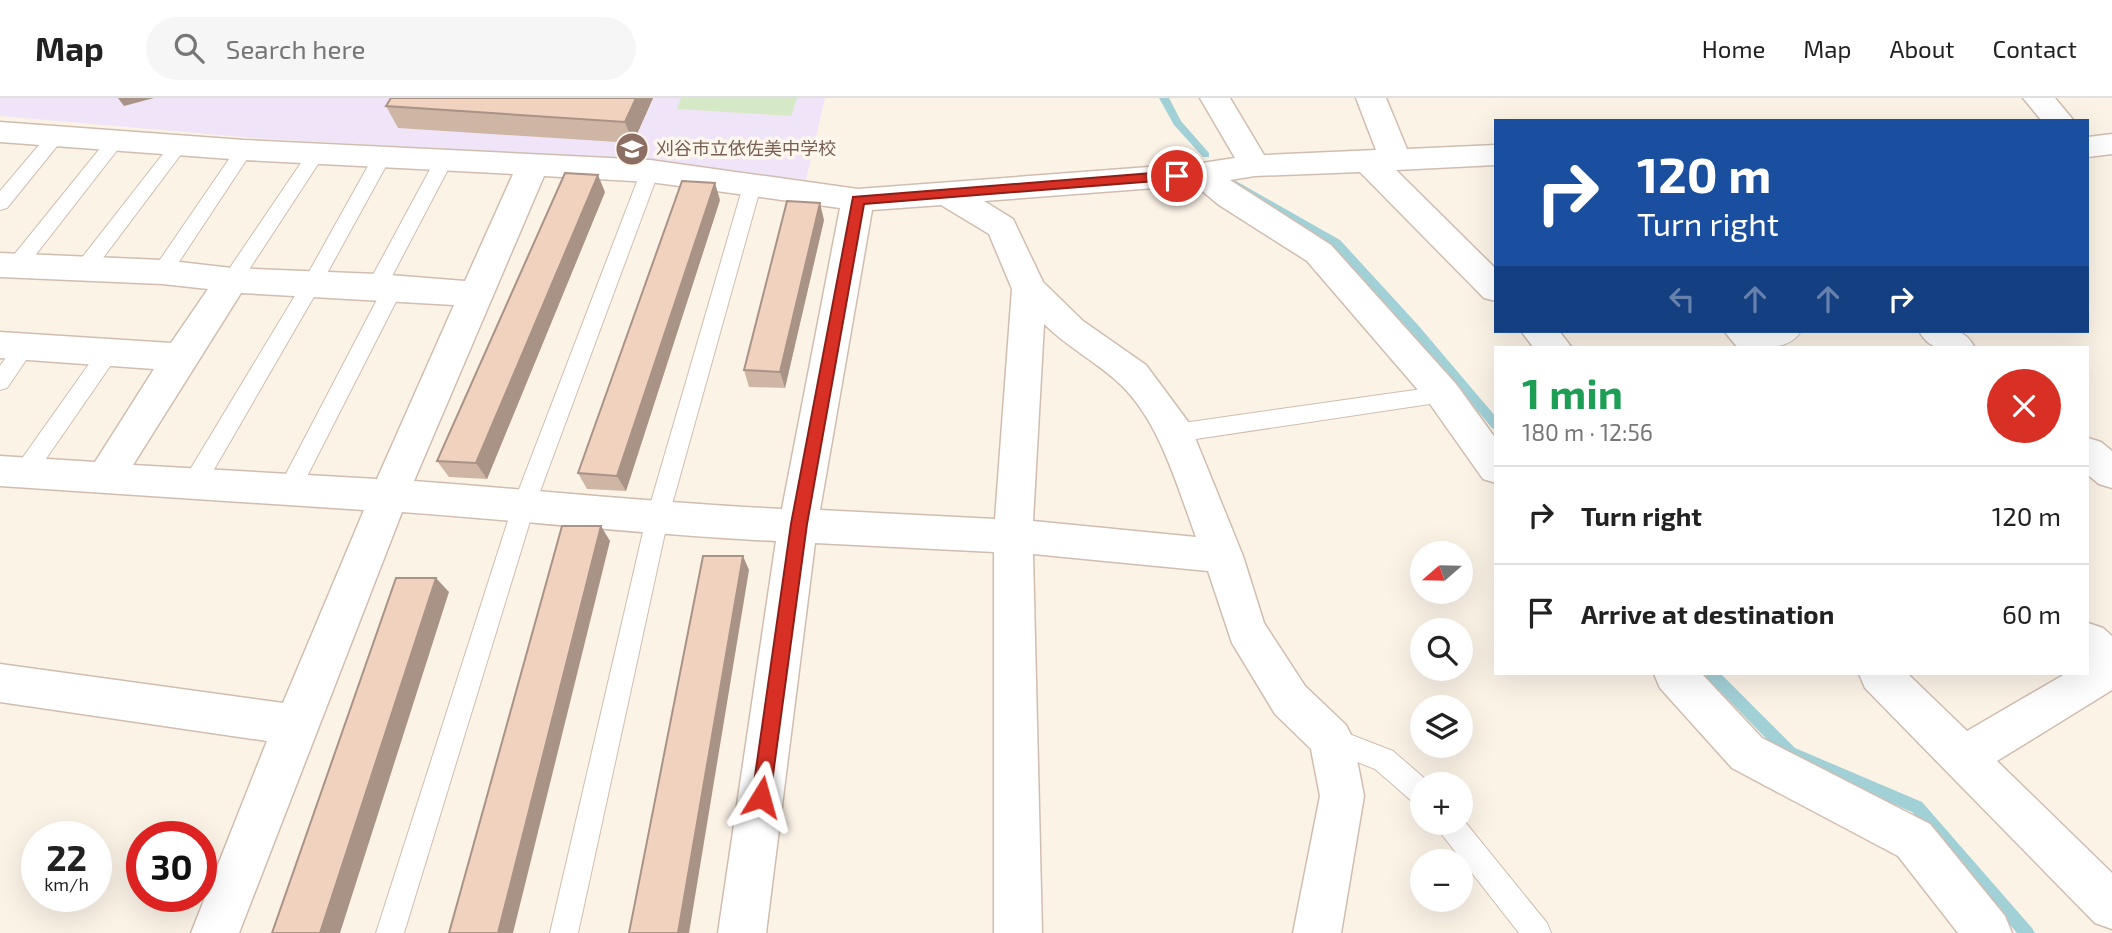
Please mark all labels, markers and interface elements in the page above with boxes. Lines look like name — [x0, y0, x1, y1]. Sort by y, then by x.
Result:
search box — [146, 17, 636, 80]
text: Map — [35, 28, 104, 68]
icon: search — [170, 29, 208, 67]
text: Search here — [226, 33, 365, 64]
text: Home — [1702, 34, 1765, 63]
text: Map — [1803, 34, 1851, 63]
text: About — [1889, 34, 1955, 63]
text: Contact — [1993, 34, 2077, 63]
school or university icon: 刈谷市立依佐美中学校 — [613, 130, 651, 168]
place label: 刈谷市立依佐美中学校 — [656, 137, 836, 159]
text: 120 m — [1637, 144, 1771, 203]
pin — [1147, 146, 1207, 206]
icon: right — [1522, 147, 1613, 238]
icon: arrive — [1158, 157, 1196, 195]
text: Turn right — [1637, 204, 1779, 242]
icon: left — [1663, 280, 1701, 318]
icon: ahead — [1736, 280, 1774, 318]
icon: ahead — [1809, 280, 1847, 318]
icon: right — [1882, 280, 1920, 318]
text: 1 min — [1522, 367, 1623, 417]
button: close — [1987, 369, 2061, 443]
text: 180 m · 12:56 — [1522, 418, 1653, 446]
icon: right — [1522, 496, 1560, 534]
text: Turn right — [1581, 500, 1702, 531]
text: 120 m — [1992, 500, 2061, 531]
north arrow — [1410, 541, 1474, 604]
map controls — [1410, 541, 1473, 912]
icon: arrive — [1522, 594, 1560, 632]
text: Arrive at destination — [1581, 598, 1834, 629]
text: 60 m — [2002, 598, 2061, 629]
button: search — [1410, 618, 1473, 681]
button: layers — [1410, 695, 1473, 758]
position arrow — [724, 760, 798, 834]
button: + — [1410, 772, 1473, 835]
speed limit sign: 30 — [126, 821, 217, 912]
text: 22 — [46, 836, 87, 878]
button: − — [1410, 849, 1473, 912]
text: km/h — [44, 873, 89, 895]

